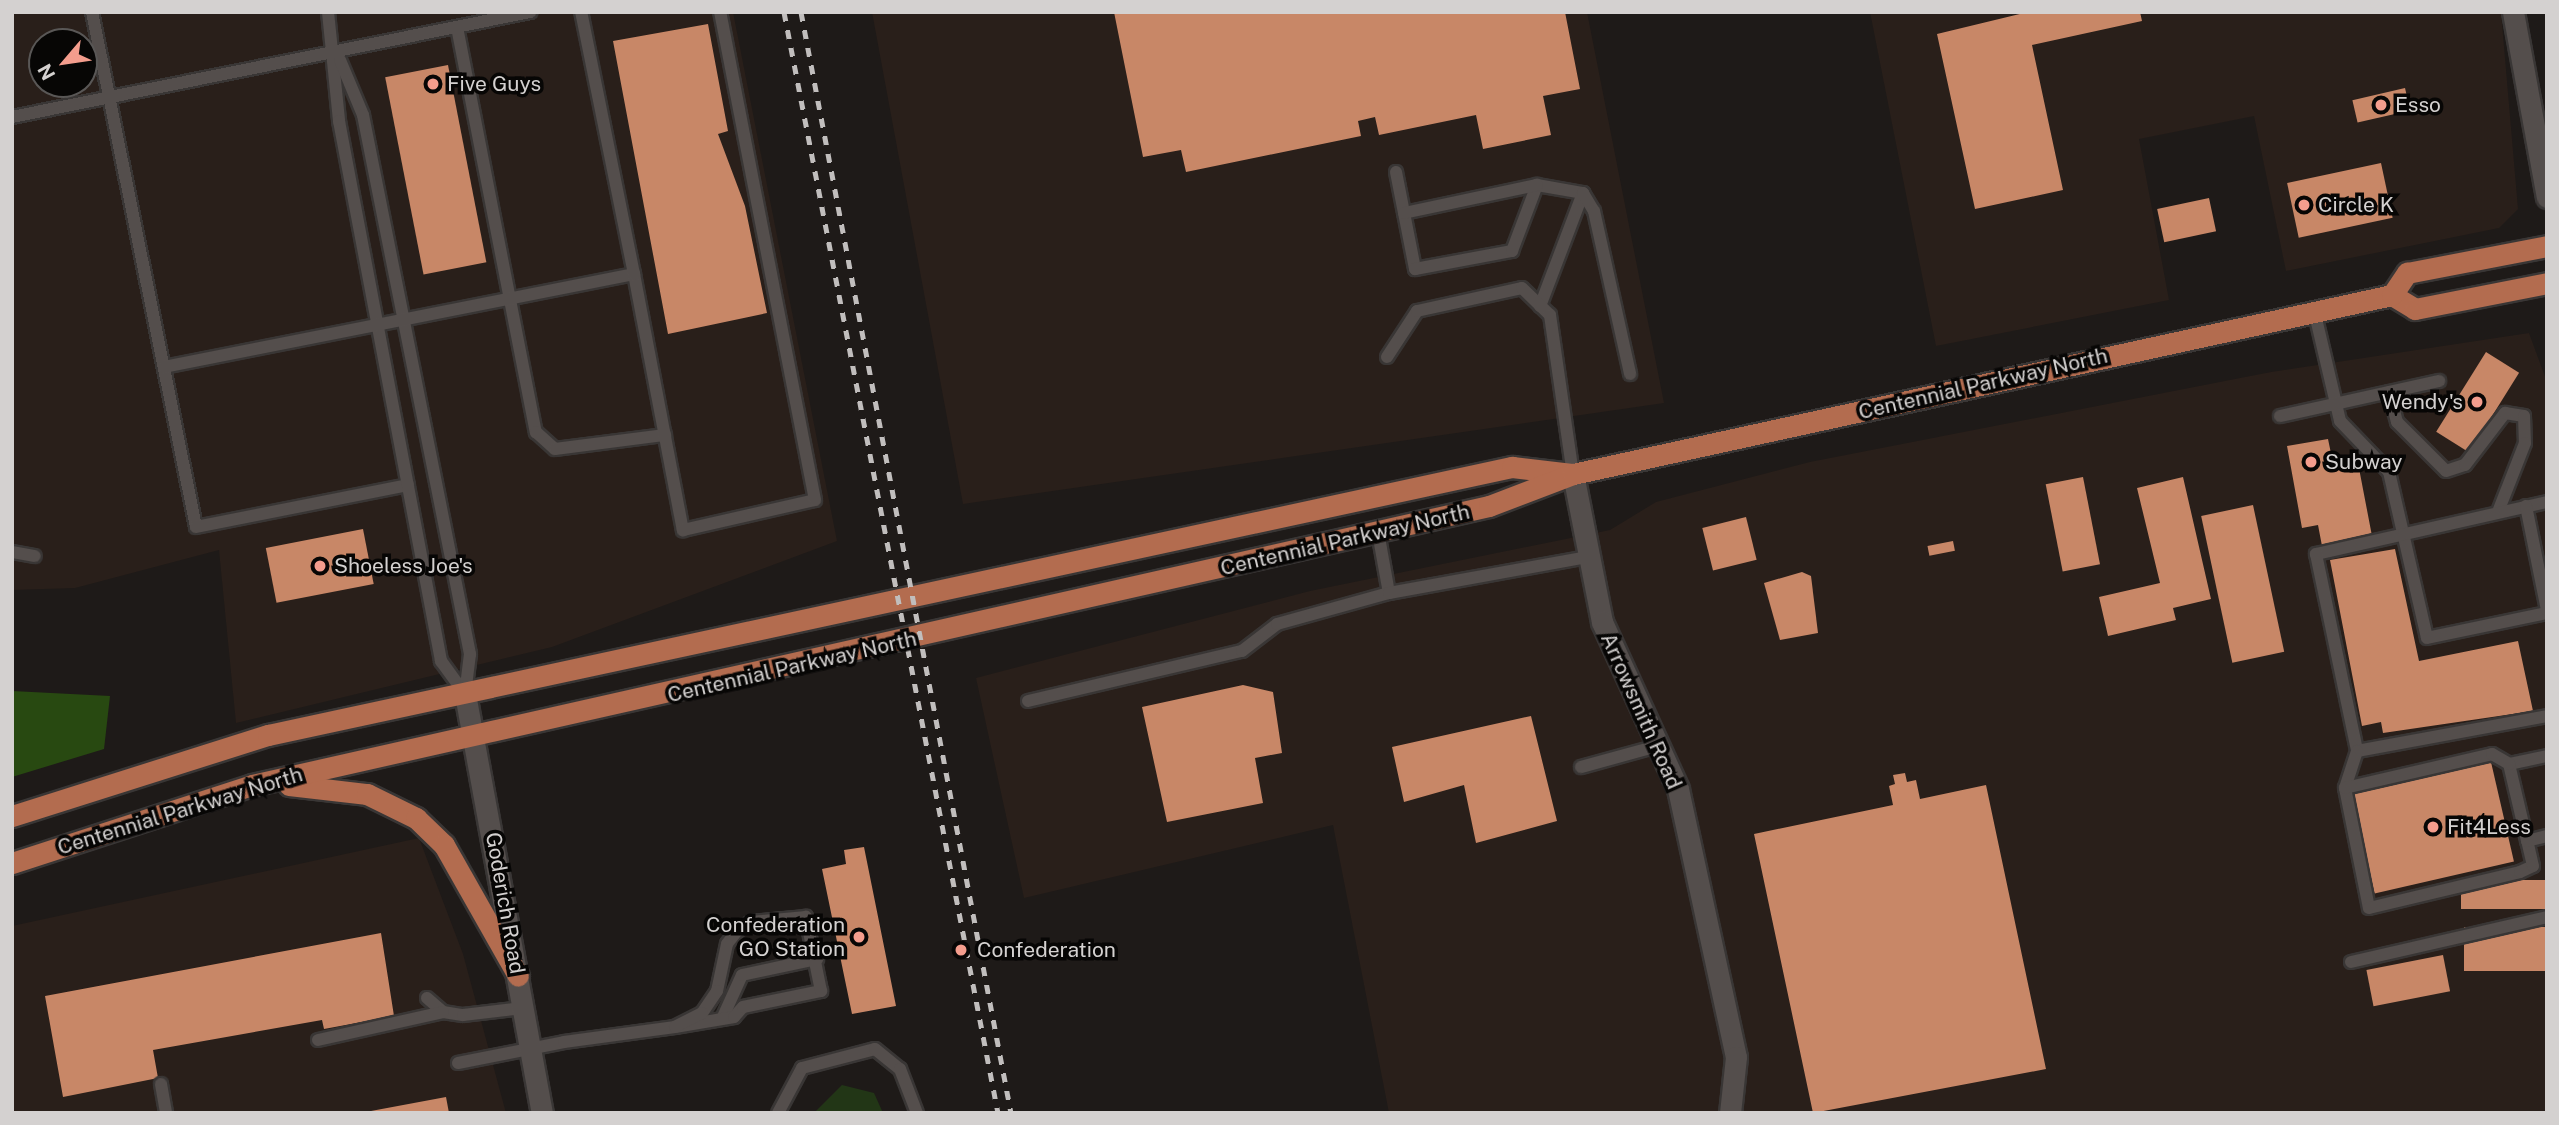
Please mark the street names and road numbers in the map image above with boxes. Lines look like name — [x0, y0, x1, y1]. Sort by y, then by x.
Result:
street label: Centennial Parkway North — [1856, 343, 2110, 425]
street label: Centennial Parkway North — [1218, 499, 1472, 581]
street label: Centennial Parkway North — [665, 626, 919, 708]
street label: Arrowsmith Road — [1595, 629, 1687, 793]
street label: Centennial Parkway North — [54, 762, 306, 860]
street label: Goderich Road — [480, 830, 530, 976]

